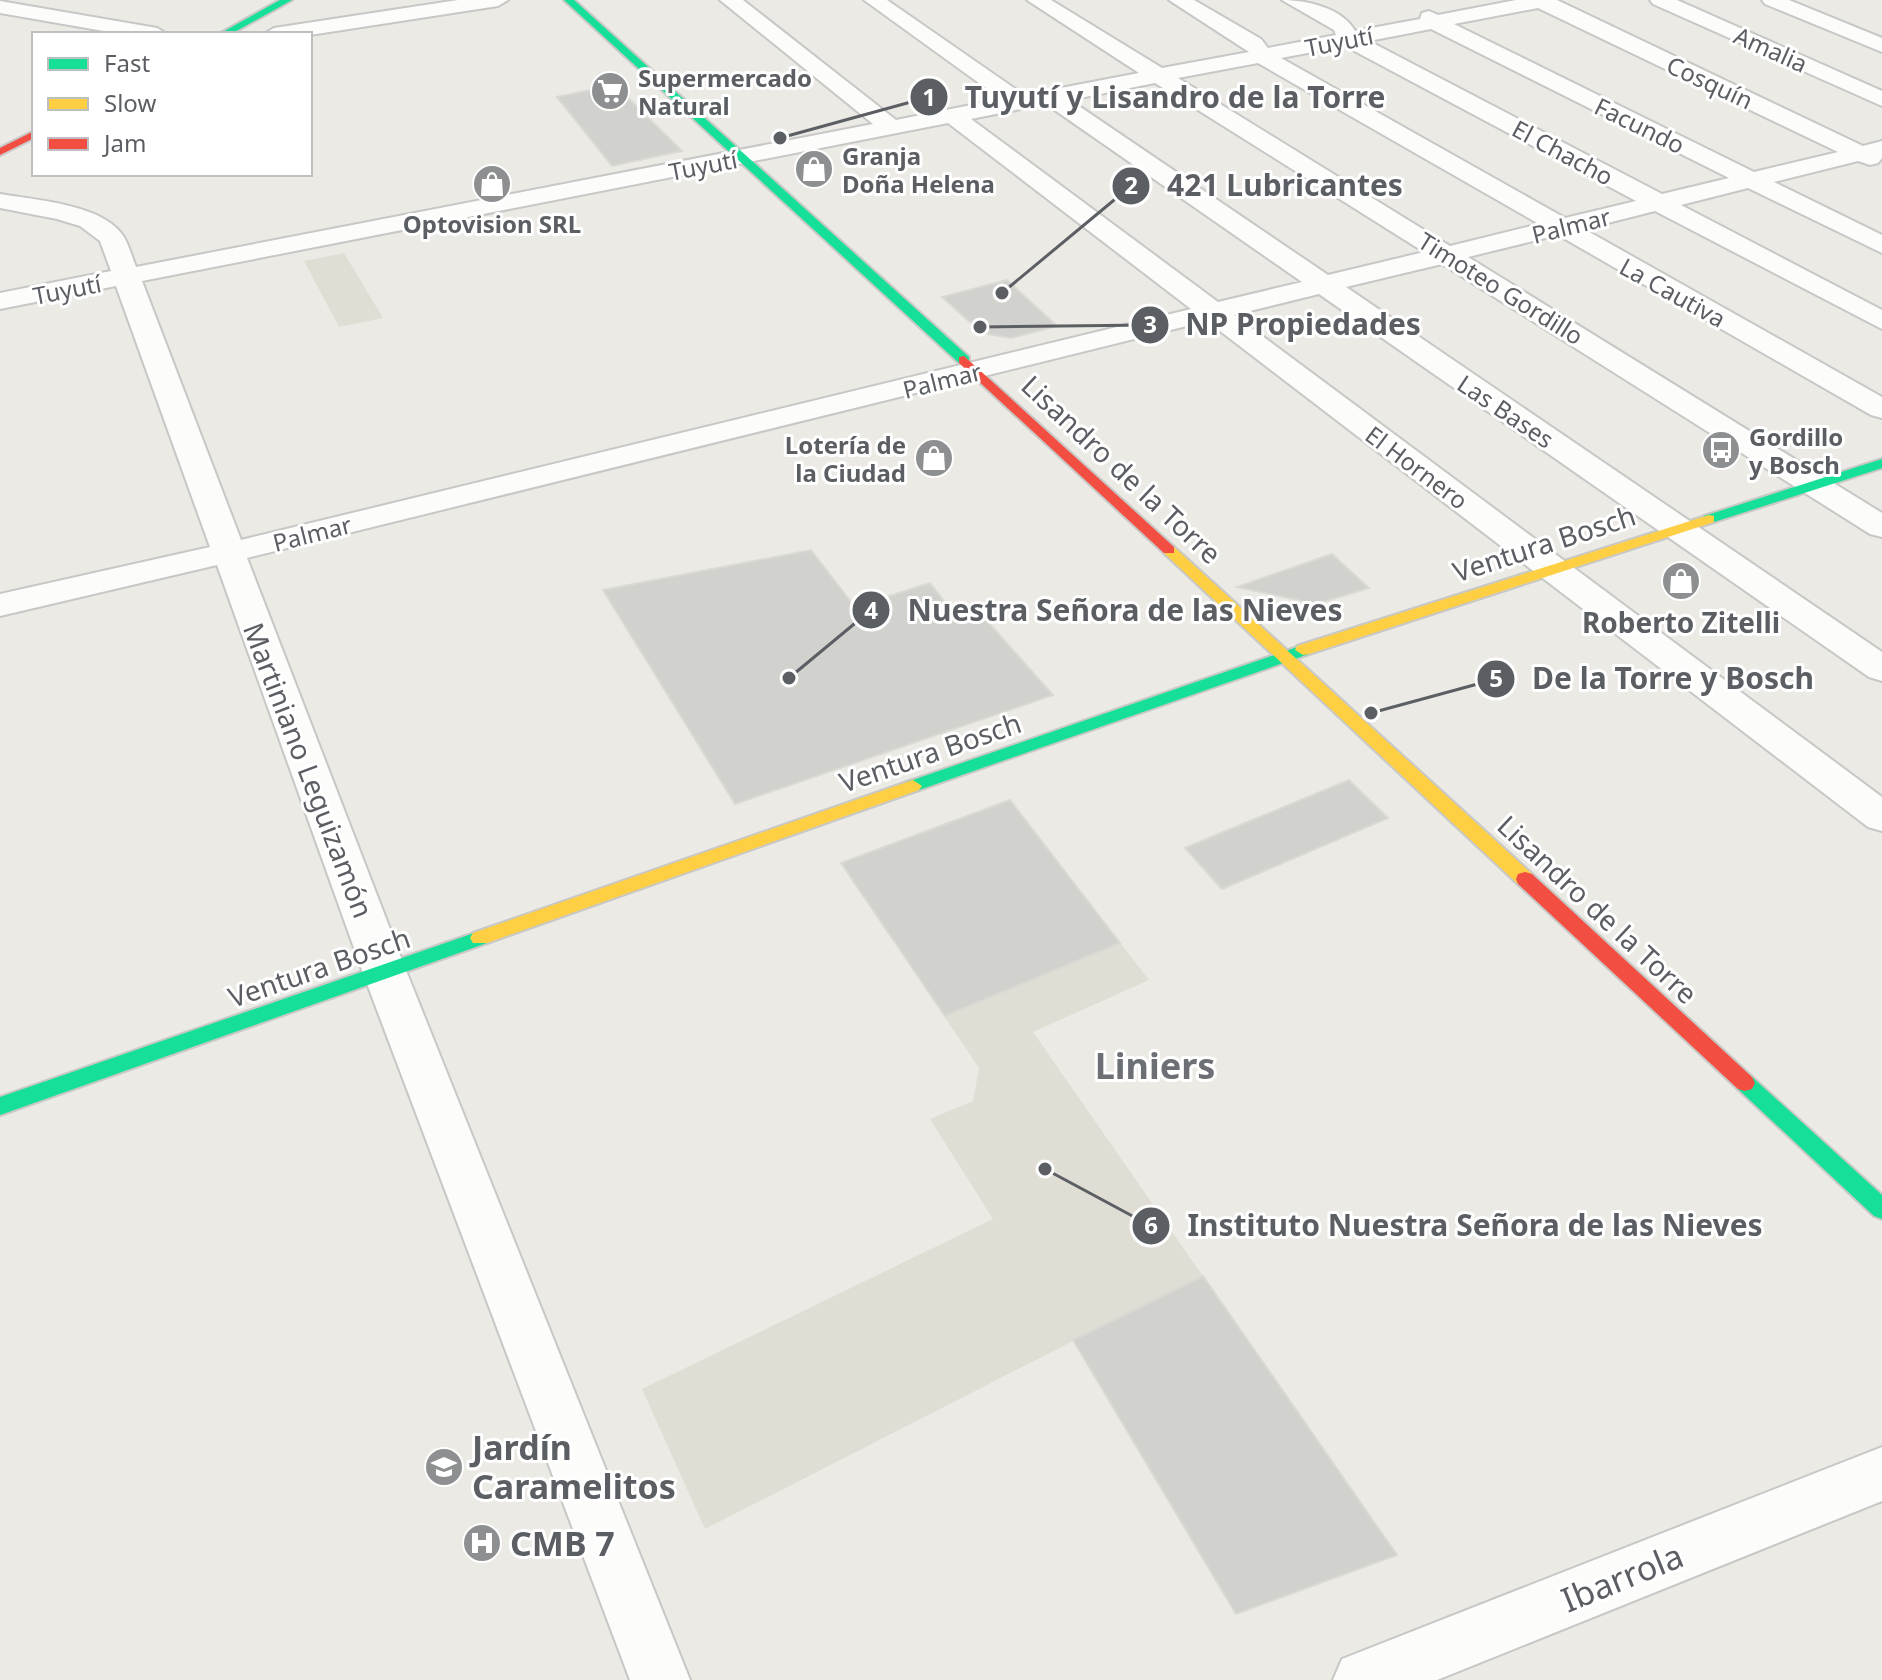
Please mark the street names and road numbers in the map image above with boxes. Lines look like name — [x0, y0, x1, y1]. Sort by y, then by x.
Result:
street label: Tuyutí — [1302, 18, 1377, 64]
street label: Amalia — [1729, 18, 1813, 80]
street label: Cosquín — [1661, 48, 1759, 116]
street label: Facundo — [1589, 89, 1691, 161]
street label: El Chacho — [1507, 112, 1619, 192]
street label: Tuyutí — [666, 142, 741, 188]
street label: Palmar — [1528, 199, 1614, 251]
street label: Timoteo Gordillo — [1412, 224, 1590, 352]
street label: La Cautiva — [1614, 249, 1732, 335]
street label: Tuyutí — [30, 266, 105, 312]
street label: Palmar — [899, 354, 985, 406]
street label: Lisandro de la Torre — [1014, 366, 1230, 572]
street label: Las Bases — [1451, 367, 1561, 455]
street label: El Hornero — [1359, 418, 1475, 516]
street label: Ventura Bosch — [1448, 496, 1640, 590]
street label: Palmar — [269, 507, 355, 559]
street label: Martiniano Leguizamón — [235, 617, 383, 923]
street label: Ventura Bosch — [834, 703, 1026, 801]
street label: Lisandro de la Torre — [1490, 806, 1706, 1012]
street label: Ventura Bosch — [223, 918, 415, 1016]
street label: Ibarrola — [1554, 1532, 1690, 1622]

